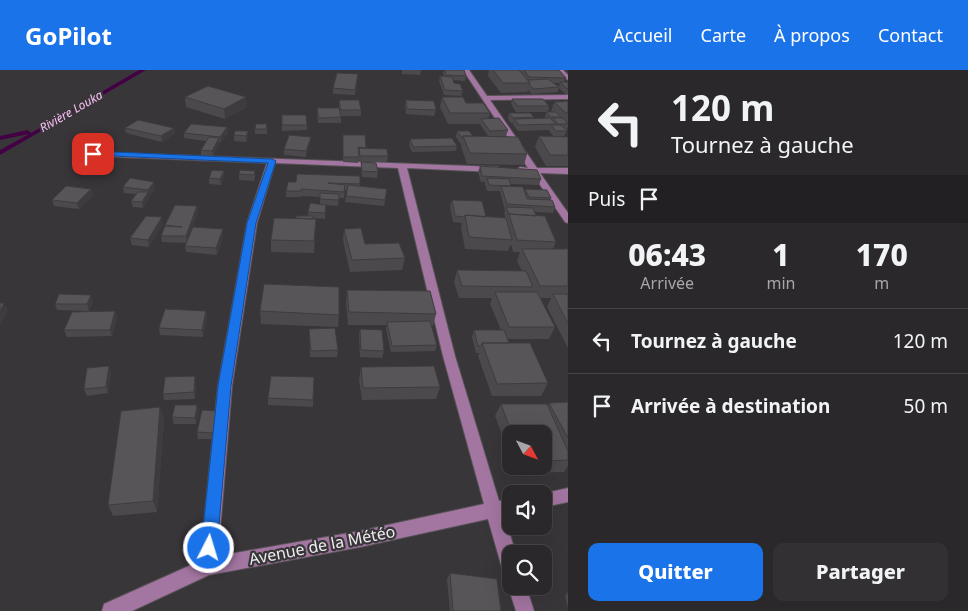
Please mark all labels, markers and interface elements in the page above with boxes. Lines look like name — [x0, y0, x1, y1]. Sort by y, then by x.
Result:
text: GoPilot — [25, 19, 112, 52]
text: Accueil — [613, 23, 673, 47]
text: Carte — [701, 23, 746, 47]
text: À propos — [774, 23, 850, 47]
text: Contact — [878, 23, 943, 47]
text: 120 m — [671, 84, 774, 131]
water label: Rivière Louka — [36, 86, 106, 136]
icon: left — [588, 90, 653, 155]
text: Tournez à gauche — [671, 129, 854, 159]
pin — [72, 133, 114, 175]
icon: arrive — [79, 140, 107, 168]
icon: arrive — [635, 185, 663, 213]
text: Puis — [588, 186, 625, 212]
text: 06:43 — [628, 234, 706, 275]
text: 1 — [772, 234, 790, 275]
text: 170 — [856, 234, 908, 275]
text: Arrivée — [640, 272, 694, 294]
text: min — [766, 272, 795, 294]
text: m — [874, 272, 889, 294]
icon: left — [588, 327, 616, 355]
text: Tournez à gauche — [631, 328, 797, 354]
text: 120 m — [893, 328, 948, 354]
icon: arrive — [588, 392, 616, 420]
text: Arrivée à destination — [631, 393, 830, 419]
text: 50 m — [904, 393, 948, 419]
north arrow — [502, 425, 552, 475]
map controls — [502, 425, 552, 595]
button: sound — [502, 485, 552, 535]
street label: Avenue de la Météo — [247, 520, 397, 570]
position arrow — [182, 521, 234, 573]
button: Quitter — [588, 543, 763, 601]
button: Partager — [773, 543, 948, 601]
button: search — [502, 545, 552, 595]

